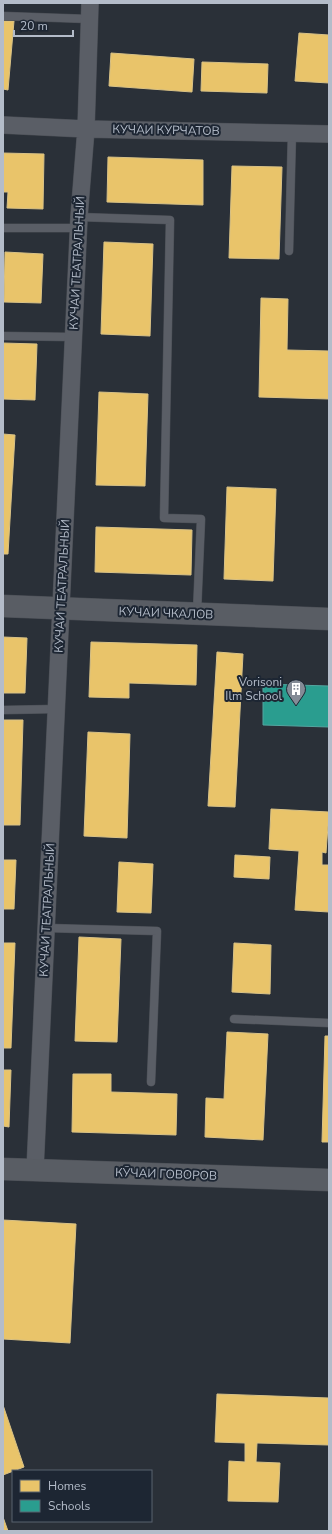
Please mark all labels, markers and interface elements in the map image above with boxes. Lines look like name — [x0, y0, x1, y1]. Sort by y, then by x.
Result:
scale bar — [14, 12, 73, 38]
text: 20 m — [20, 18, 48, 34]
street label: КУЧАИ КУРЧАТОВ — [112, 121, 220, 139]
street label: КУЧАИ ТЕАТРАЛЬНЫЙ — [66, 196, 88, 330]
street label: КУЧАИ ТЕАТРАЛЬНЫЙ — [51, 519, 73, 653]
street label: КУЧАИ ЧКАЛОВ — [118, 603, 214, 623]
place label: Vorisoni Ilm School — [225, 674, 282, 704]
building icon: Vorisoni Ilm School — [285, 678, 307, 706]
street label: КУЧАИ ТЕАТРАЛЬНЫЙ — [36, 843, 58, 977]
street label: КӮЧАИ ГОВОРОВ — [115, 1164, 217, 1184]
legend — [12, 1470, 152, 1522]
text: Homes — [48, 1478, 86, 1494]
text: Schools — [48, 1498, 91, 1514]

